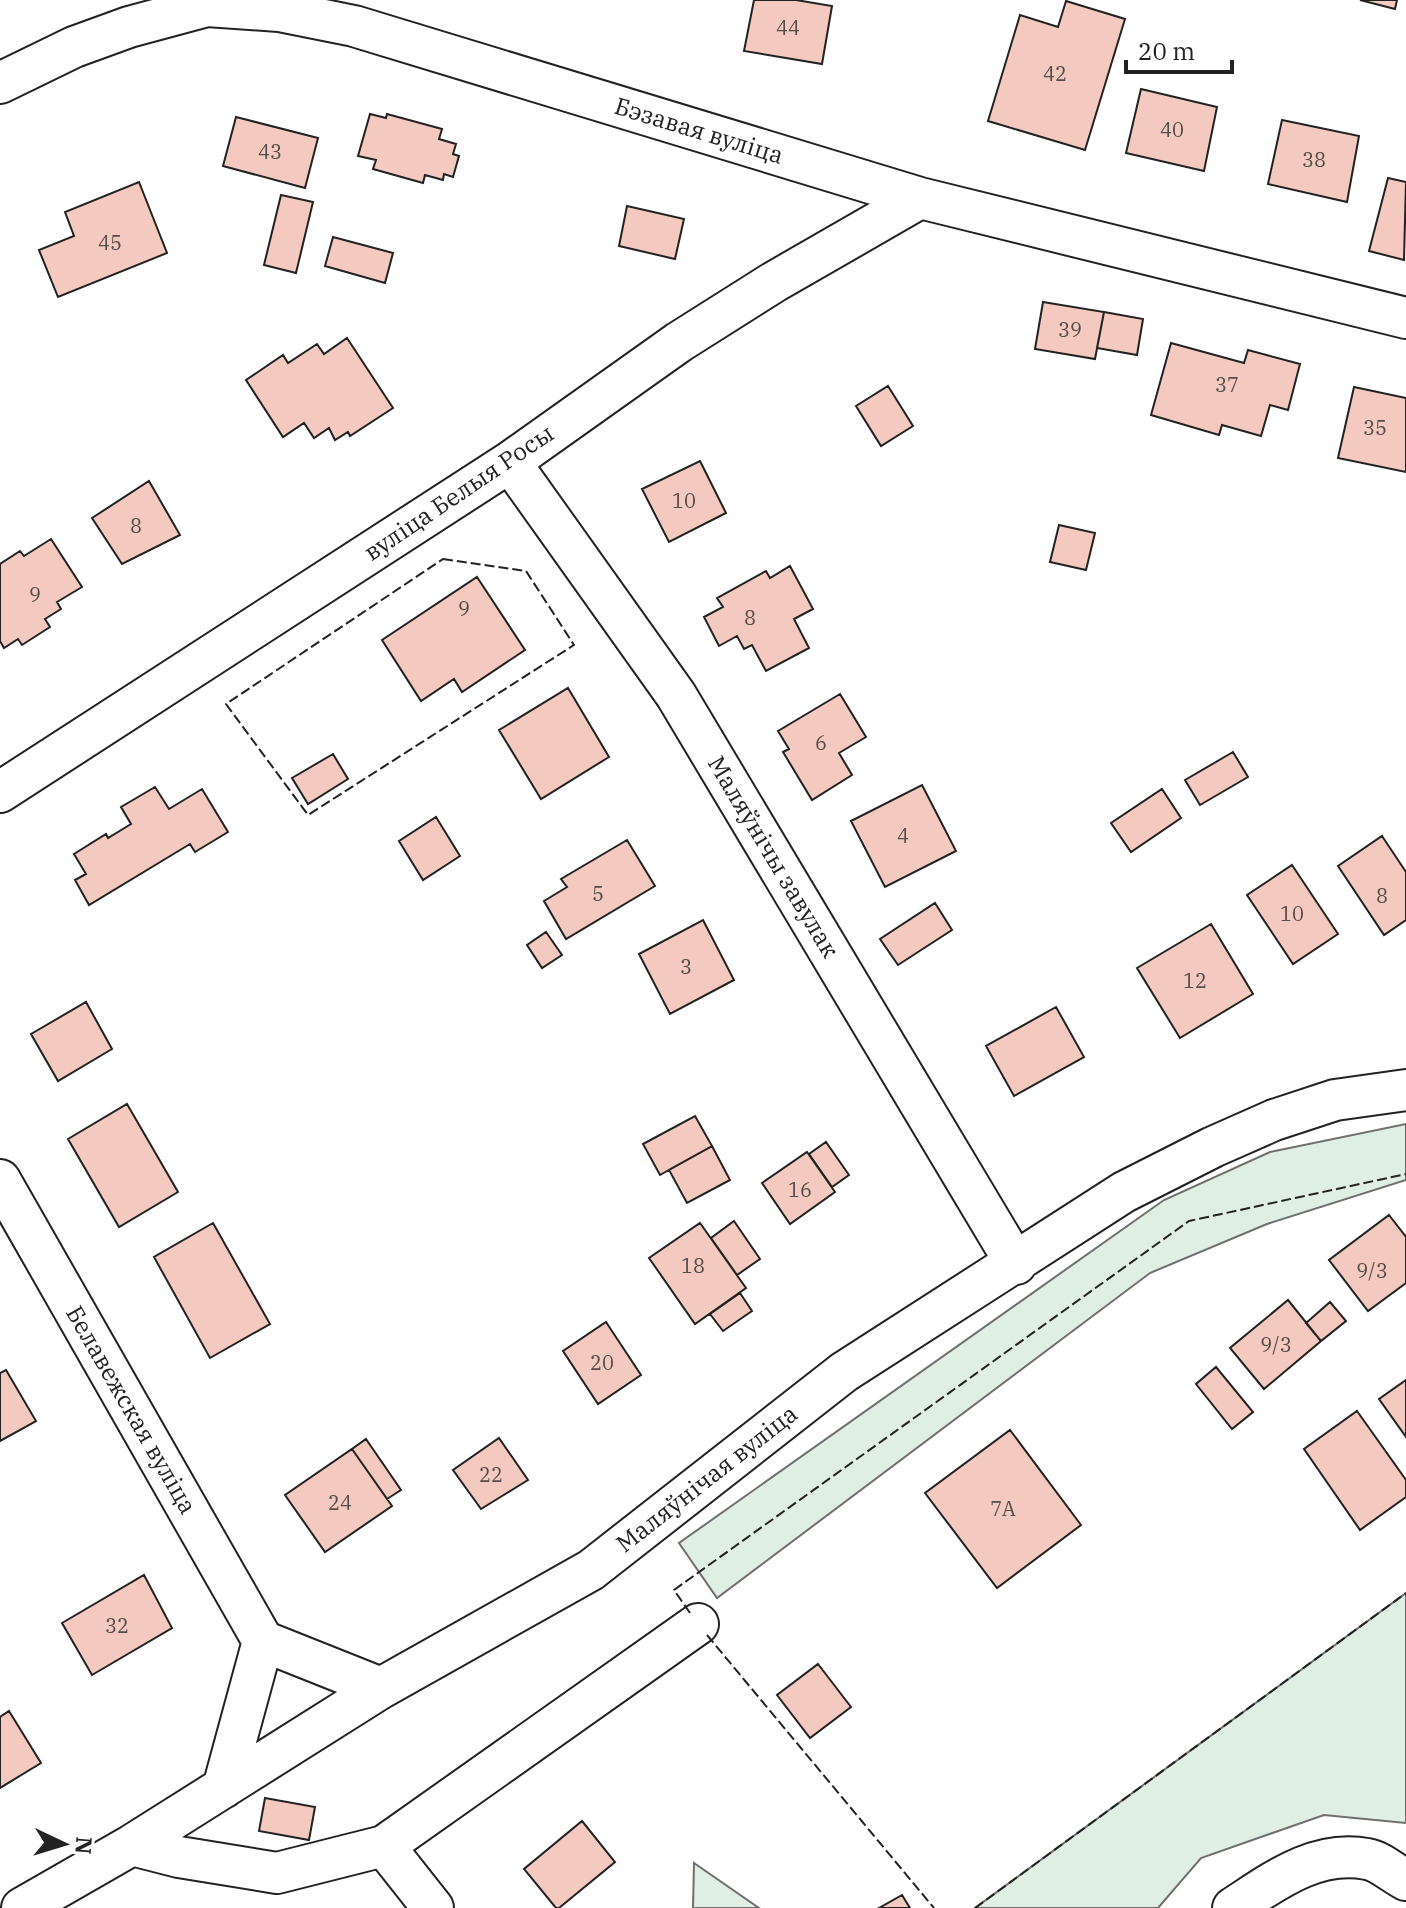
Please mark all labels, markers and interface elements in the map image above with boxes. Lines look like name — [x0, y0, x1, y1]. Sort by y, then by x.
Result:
house number: 44 — [776, 14, 800, 41]
scale bar — [1126, 24, 1232, 74]
text: 20 m — [1138, 35, 1195, 67]
house number: 42 — [1043, 60, 1067, 87]
street label: Бэзавая вуліца — [611, 89, 788, 171]
house number: 40 — [1160, 116, 1184, 143]
house number: 43 — [258, 138, 282, 165]
house number: 38 — [1302, 146, 1326, 173]
house number: 45 — [98, 229, 122, 256]
house number: 39 — [1058, 316, 1082, 343]
house number: 37 — [1215, 371, 1239, 398]
house number: 35 — [1363, 414, 1387, 441]
street label: вуліца Белыя Росы — [357, 417, 560, 568]
house number: 10 — [672, 487, 696, 514]
house number: 8 — [130, 512, 142, 539]
house number: 9 — [29, 581, 41, 608]
house number: 9 — [458, 595, 470, 622]
house number: 8 — [744, 604, 756, 631]
house number: 6 — [815, 729, 827, 756]
street label: Маляўнічы завулак — [701, 750, 847, 963]
house number: 4 — [897, 822, 909, 849]
house number: 5 — [592, 880, 604, 907]
house number: 8 — [1376, 882, 1388, 909]
house number: 10 — [1280, 900, 1304, 927]
house number: 3 — [680, 953, 692, 980]
house number: 12 — [1183, 967, 1207, 994]
house number: 16 — [788, 1176, 812, 1203]
house number: 18 — [681, 1252, 705, 1279]
house number: 9/3 — [1356, 1257, 1388, 1284]
street label: Белавежская вуліца — [59, 1300, 205, 1519]
house number: 9/3 — [1260, 1331, 1292, 1358]
house number: 20 — [590, 1349, 614, 1376]
street label: Маляўнічая вуліца — [609, 1397, 804, 1559]
house number: 22 — [479, 1461, 503, 1488]
house number: 24 — [328, 1489, 352, 1516]
house number: 7А — [990, 1495, 1016, 1522]
house number: 32 — [105, 1612, 129, 1639]
north arrow — [24, 1804, 104, 1884]
text: N — [69, 1836, 100, 1855]

